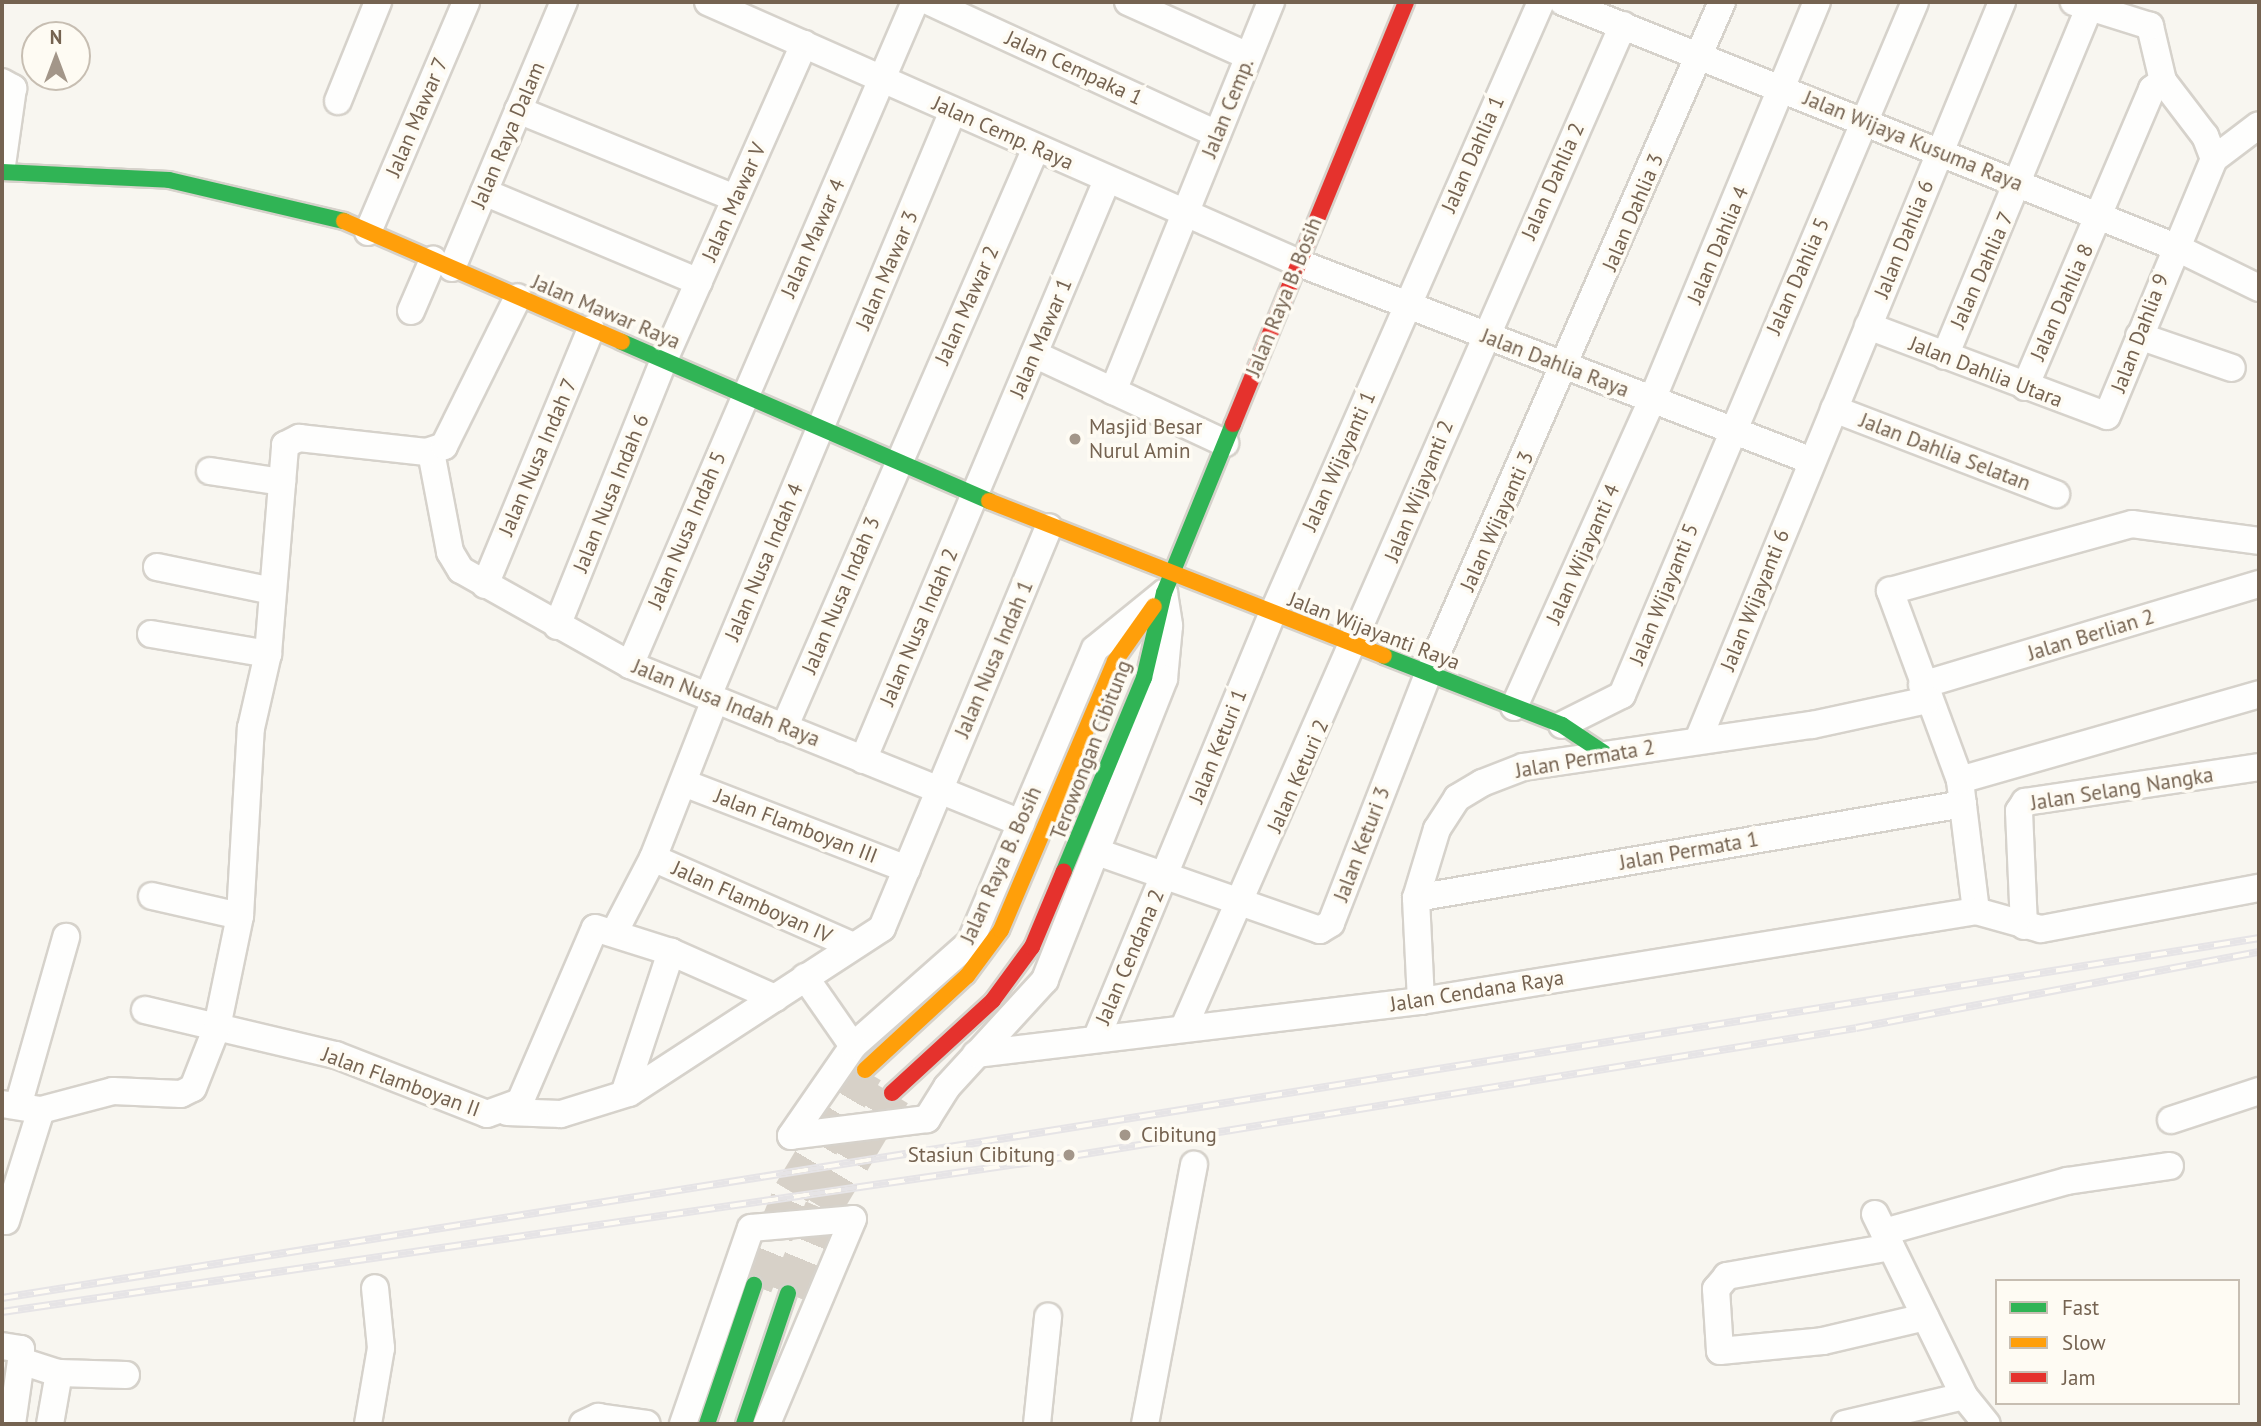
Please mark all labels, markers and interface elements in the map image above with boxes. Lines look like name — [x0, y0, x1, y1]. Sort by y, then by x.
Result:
north arrow — [21, 21, 91, 91]
text: N — [50, 25, 62, 49]
street label: Jalan Cempaka 1 — [1001, 25, 1147, 111]
street label: Jalan Mawar 7 — [381, 54, 453, 180]
street label: Jalan Cemp. — [1197, 55, 1259, 161]
street label: Jalan Raya Dalam — [466, 58, 550, 212]
street label: Jalan Wijaya Kusuma Raya — [1799, 85, 2027, 197]
street label: Jalan Cemp. Raya — [928, 90, 1078, 176]
street label: Jalan Dahlia 1 — [1436, 92, 1510, 216]
street label: Jalan Dahlia 2 — [1516, 119, 1590, 243]
street label: Jalan Mawar V — [697, 139, 771, 265]
street label: Jalan Dahlia 3 — [1597, 150, 1669, 274]
street label: Jalan Mawar 4 — [776, 175, 850, 301]
street label: Jalan Dahlia 6 — [1869, 176, 1939, 302]
street label: Jalan Dahlia 4 — [1682, 183, 1754, 307]
street label: Jalan Mawar 3 — [851, 207, 923, 333]
street label: Jalan Dahlia 7 — [1945, 208, 2019, 332]
street label: Jalan Raya B. Bosih — [1240, 213, 1328, 381]
street label: Jalan Dahlia 5 — [1761, 214, 1835, 338]
street label: Jalan Dahlia 8 — [2025, 240, 2099, 364]
street label: Jalan Mawar 2 — [930, 242, 1004, 368]
street label: Jalan Mawar Raya — [528, 269, 684, 355]
street label: Jalan Dahlia 9 — [2106, 270, 2174, 396]
street label: Jalan Mawar 1 — [1005, 275, 1077, 401]
street label: Jalan Dahlia Raya — [1477, 323, 1633, 403]
street label: Jalan Dahlia Utara — [1906, 331, 2066, 413]
street label: Jalan Nusa Indah 7 — [494, 375, 582, 539]
street label: Jalan Wijayanti 1 — [1297, 387, 1381, 535]
street label: Jalan Dahlia Selatan — [1856, 408, 2034, 496]
street label: Jalan Nusa Indah 6 — [568, 410, 654, 576]
place label: Masjid Besar Nurul Amin — [1089, 414, 1202, 464]
street label: Jalan Wijayanti 2 — [1379, 416, 1459, 566]
marker: Masjid Besar Nurul Amin — [1067, 431, 1083, 447]
street label: Jalan Wijayanti 3 — [1455, 447, 1539, 595]
street label: Jalan Nusa Indah 5 — [643, 448, 731, 612]
street label: Jalan Nusa Indah 4 — [720, 480, 808, 644]
street label: Jalan Wijayanti 4 — [1541, 480, 1625, 628]
street label: Jalan Nusa Indah 3 — [797, 513, 885, 677]
street label: Jalan Wijayanti 5 — [1624, 519, 1704, 669]
street label: Jalan Wijayanti 6 — [1715, 525, 1795, 675]
street label: Jalan Nusa Indah 2 — [875, 545, 963, 709]
street label: Jalan Nusa Indah 1 — [950, 577, 1038, 741]
street label: Jalan Wijayanti Raya — [1284, 587, 1464, 675]
street label: Jalan Berlian 2 — [2025, 604, 2157, 666]
street label: Jalan Nusa Indah Raya — [629, 654, 823, 752]
street label: Terowongan Cibitung — [1045, 657, 1137, 843]
street label: Jalan Keturi 1 — [1184, 685, 1252, 807]
street label: Jalan Keturi 2 — [1262, 716, 1334, 836]
street label: Jalan Permata 2 — [1513, 734, 1657, 784]
street label: Jalan Selang Nangka — [2029, 762, 2215, 816]
street label: Jalan Raya B. Bosih — [955, 782, 1047, 948]
street label: Jalan Flamboyan III — [711, 783, 881, 869]
street label: Jalan Keturi 3 — [1329, 783, 1395, 905]
street label: Jalan Permata 1 — [1617, 826, 1761, 876]
street label: Jalan Flamboyan IV — [668, 855, 836, 949]
street label: Jalan Cendana 2 — [1090, 886, 1170, 1028]
street label: Jalan Cendana Raya — [1388, 965, 1566, 1017]
street label: Jalan Flamboyan II — [318, 1042, 484, 1122]
place label: Cibitung — [1141, 1122, 1217, 1148]
marker: Cibitung — [1115, 1125, 1135, 1145]
place label: Stasiun Cibitung — [908, 1142, 1055, 1168]
marker: Stasiun Cibitung — [1061, 1147, 1077, 1163]
legend — [1995, 1279, 2240, 1405]
text: Fast — [2062, 1294, 2099, 1321]
text: Slow — [2062, 1329, 2106, 1356]
text: Jam — [2062, 1364, 2096, 1391]

